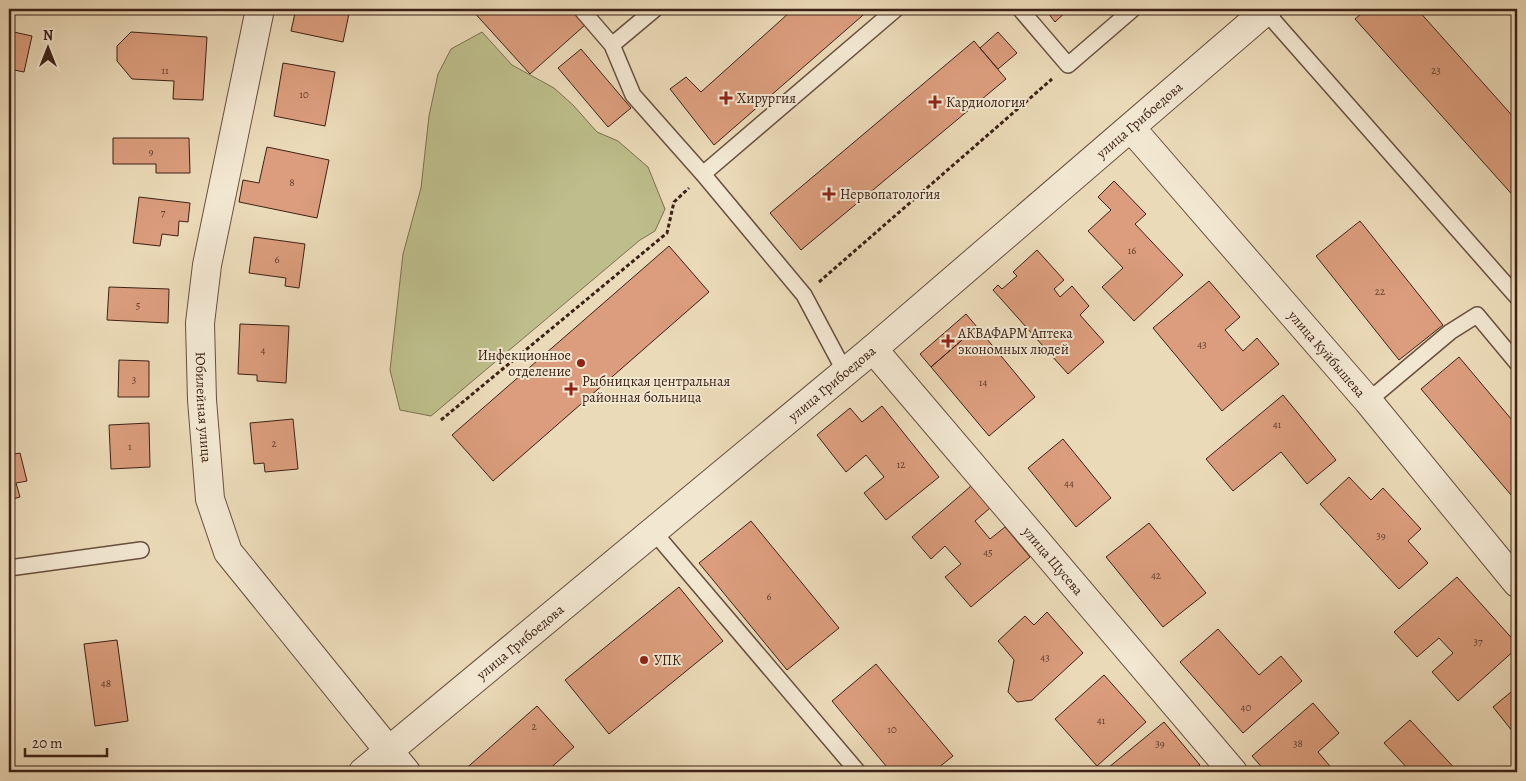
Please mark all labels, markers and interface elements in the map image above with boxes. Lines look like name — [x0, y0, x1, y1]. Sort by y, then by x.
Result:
north arrow — [22, 22, 72, 72]
text: N — [43, 26, 53, 45]
house number: 11 — [161, 63, 169, 78]
house number: 23 — [1431, 63, 1441, 78]
street label: улица Грибоедова — [1092, 77, 1187, 163]
house number: 10 — [299, 87, 309, 102]
place label: Хирургия — [737, 89, 796, 108]
marker: Хирургия — [719, 91, 733, 105]
place label: Кардиология — [946, 93, 1026, 112]
marker: Кардиология — [928, 95, 942, 109]
house number: 9 — [148, 144, 154, 159]
house number: 8 — [289, 175, 295, 190]
place label: Нервопатология — [840, 185, 941, 204]
marker: Нервопатология — [822, 187, 836, 201]
house number: 7 — [161, 205, 166, 220]
house number: 16 — [1128, 243, 1136, 258]
house number: 6 — [274, 252, 280, 267]
house number: 22 — [1375, 284, 1385, 299]
house number: 5 — [136, 298, 141, 313]
street label: улица Куйбышева — [1283, 306, 1370, 402]
place label: АКВАФАРМ Аптека экономных людей — [957, 324, 1073, 359]
marker: АКВАФАРМ Аптека экономных людей — [942, 335, 954, 347]
house number: 43 — [1197, 337, 1207, 352]
street label: улица Грибоедова — [783, 341, 880, 426]
house number: 4 — [261, 343, 266, 358]
place label: Инфекционное отделение — [477, 346, 571, 381]
street label: Юбилейная улица — [191, 351, 216, 464]
marker: Инфекционное отделение — [575, 357, 587, 369]
house number: 3 — [132, 372, 136, 387]
place label: Рыбницкая центральная районная больница — [582, 372, 730, 407]
house number: 14 — [979, 375, 987, 390]
marker: Рыбницкая центральная районная больница — [564, 382, 578, 396]
house number: 41 — [1273, 417, 1282, 432]
house number: 2 — [271, 436, 277, 451]
house number: 1 — [128, 439, 132, 454]
house number: 12 — [897, 457, 906, 472]
house number: 44 — [1064, 476, 1074, 491]
street label: улица Щусева — [1018, 522, 1088, 600]
house number: 39 — [1376, 528, 1386, 543]
house number: 45 — [983, 545, 993, 560]
house number: 42 — [1151, 568, 1161, 583]
house number: 6 — [766, 589, 772, 604]
street label: улица Грибоедова — [472, 600, 569, 685]
house number: 37 — [1473, 634, 1483, 649]
house number: 43 — [1040, 650, 1050, 665]
place label: УПК — [654, 651, 681, 670]
marker: УПК — [638, 654, 650, 666]
house number: 48 — [101, 676, 111, 691]
house number: 40 — [1241, 700, 1252, 715]
house number: 41 — [1097, 713, 1106, 728]
house number: 2 — [531, 719, 537, 734]
house number: 10 — [887, 722, 897, 737]
scale bar — [25, 726, 108, 758]
text: 20 m — [32, 733, 63, 753]
house number: 39 — [1155, 736, 1165, 751]
house number: 38 — [1293, 736, 1303, 751]

